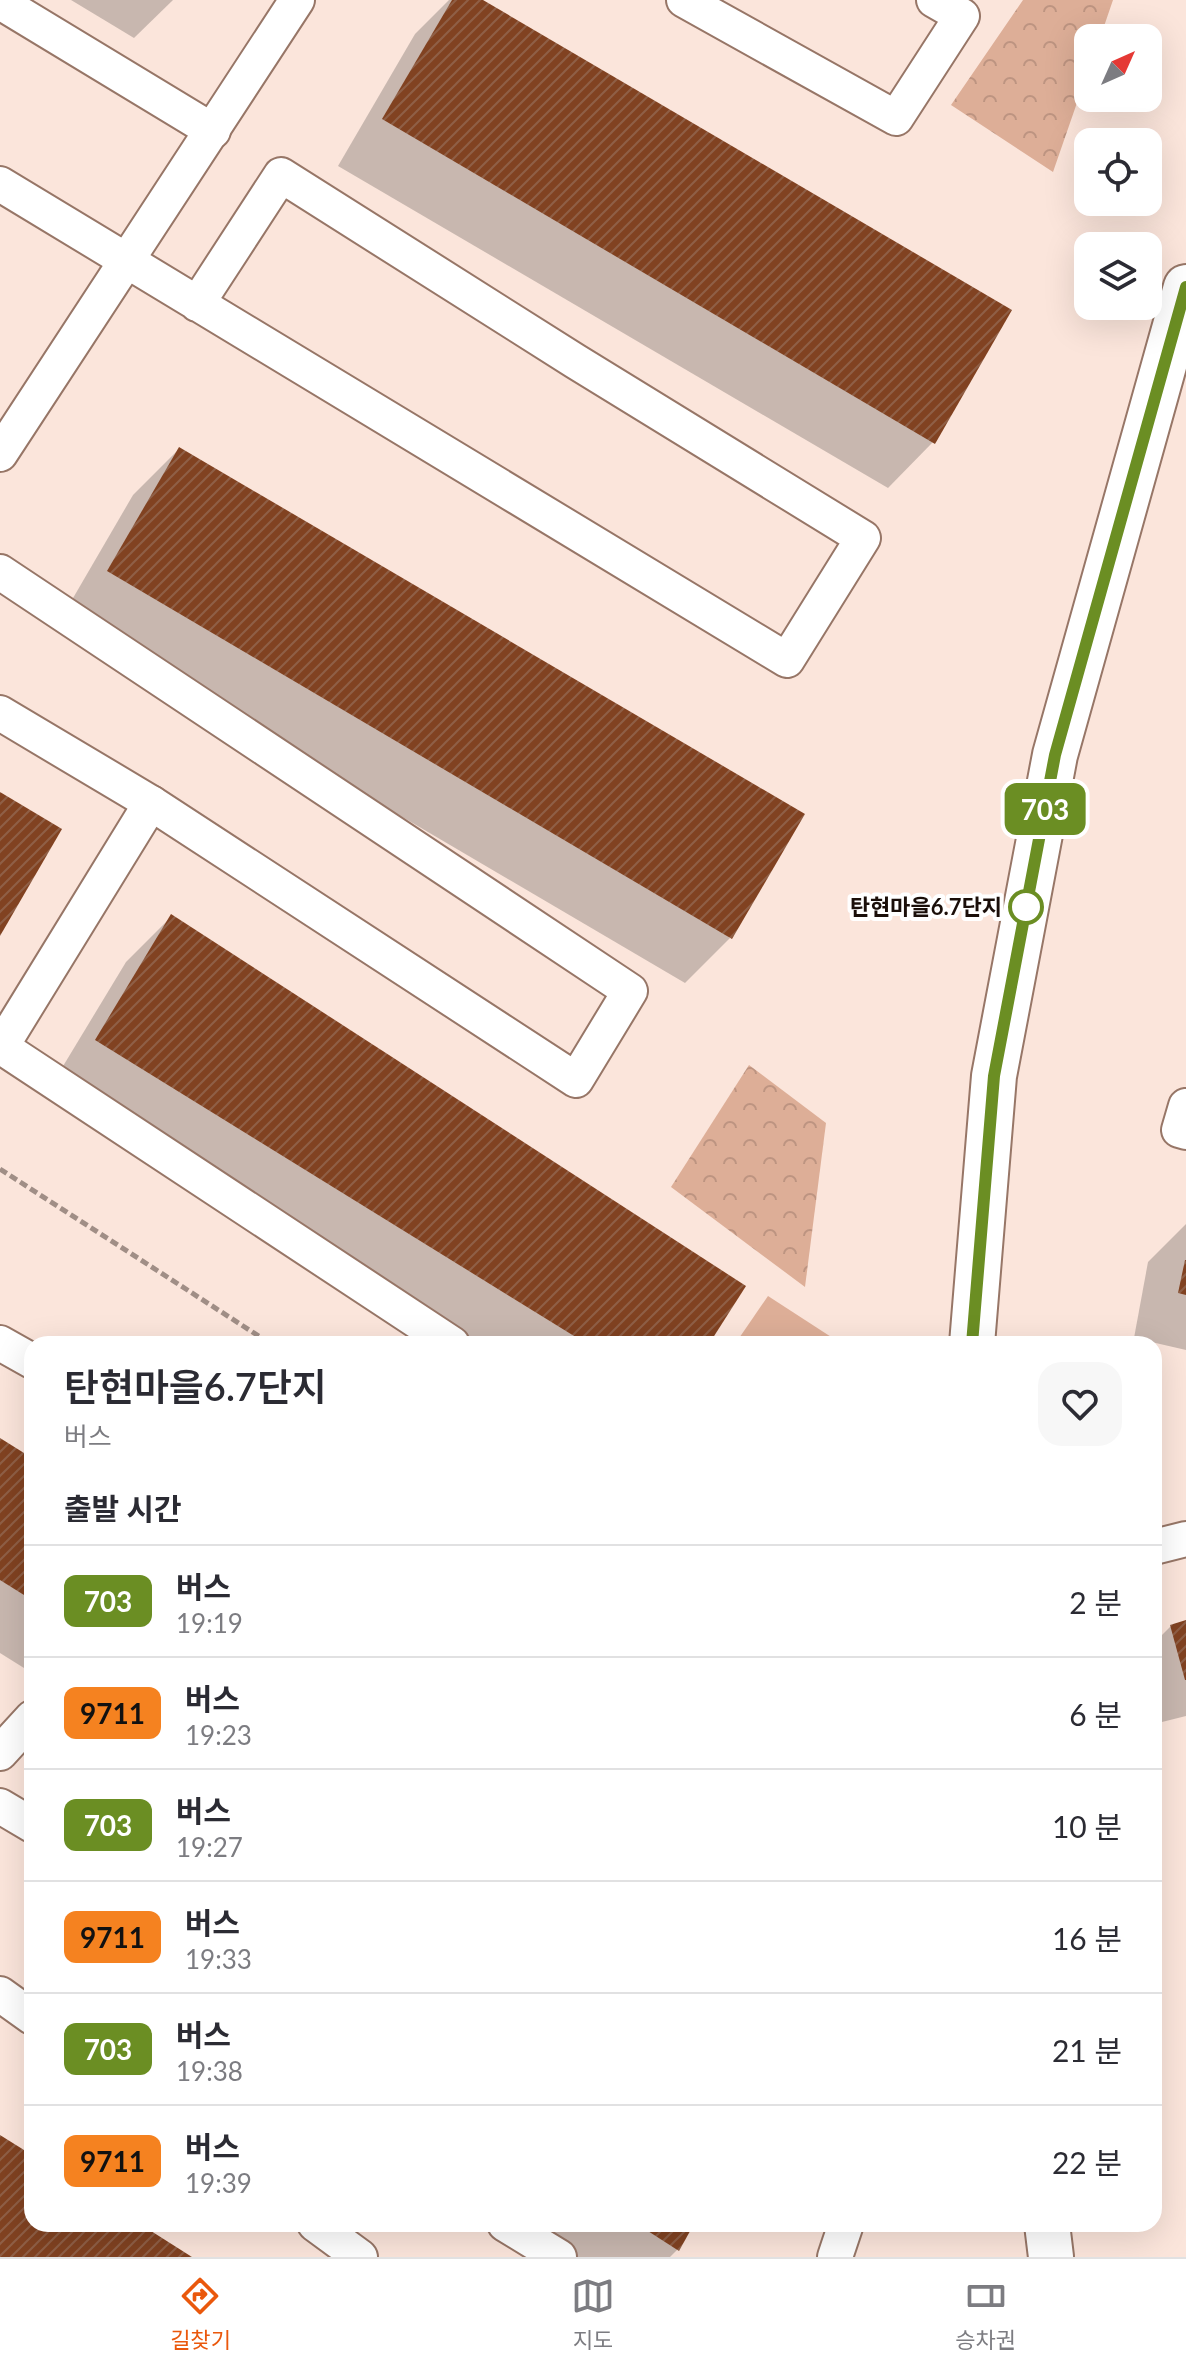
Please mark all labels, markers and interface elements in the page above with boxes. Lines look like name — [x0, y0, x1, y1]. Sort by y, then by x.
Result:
north arrow — [1074, 24, 1162, 112]
map controls — [1074, 24, 1162, 320]
button: locate — [1074, 128, 1162, 216]
button: layers — [1074, 232, 1162, 320]
line badge: 703 — [999, 783, 1091, 835]
text: 703 — [1021, 792, 1069, 826]
marker: 탄현마을6.7단지 — [1009, 890, 1043, 924]
place label: 탄현마을6.7단지 — [850, 893, 1002, 920]
button: heart — [1038, 1362, 1122, 1446]
text: 탄현마을6.7단지 — [64, 1363, 327, 1409]
text: 버스 — [64, 1420, 112, 1452]
text: 출발 시간 — [64, 1490, 182, 1526]
text: 버스 — [176, 1568, 231, 1604]
text: 703 — [84, 1584, 132, 1618]
text: 2 분 — [1069, 1584, 1122, 1620]
text: 19:19 — [176, 1607, 243, 1639]
text: 버스 — [185, 1680, 240, 1716]
text: 9711 — [80, 1696, 145, 1730]
text: 6 분 — [1069, 1696, 1122, 1732]
text: 19:23 — [185, 1719, 252, 1751]
text: 버스 — [176, 1792, 231, 1828]
text: 703 — [84, 1808, 132, 1842]
text: 10 분 — [1052, 1808, 1122, 1844]
text: 19:27 — [176, 1831, 243, 1863]
text: 버스 — [185, 1904, 240, 1940]
text: 9711 — [80, 1920, 145, 1954]
text: 16 분 — [1052, 1920, 1122, 1956]
text: 19:33 — [185, 1943, 252, 1975]
text: 버스 — [176, 2016, 231, 2052]
text: 703 — [84, 2032, 132, 2066]
text: 21 분 — [1052, 2032, 1122, 2068]
text: 19:38 — [176, 2055, 243, 2087]
text: 버스 — [185, 2128, 240, 2164]
text: 9711 — [80, 2144, 145, 2178]
text: 22 분 — [1052, 2144, 1122, 2180]
text: 19:39 — [185, 2167, 252, 2199]
tab: 길찾기 — [170, 2274, 231, 2354]
tab: 지도 — [571, 2274, 615, 2354]
tab: 승차권 — [955, 2274, 1016, 2354]

